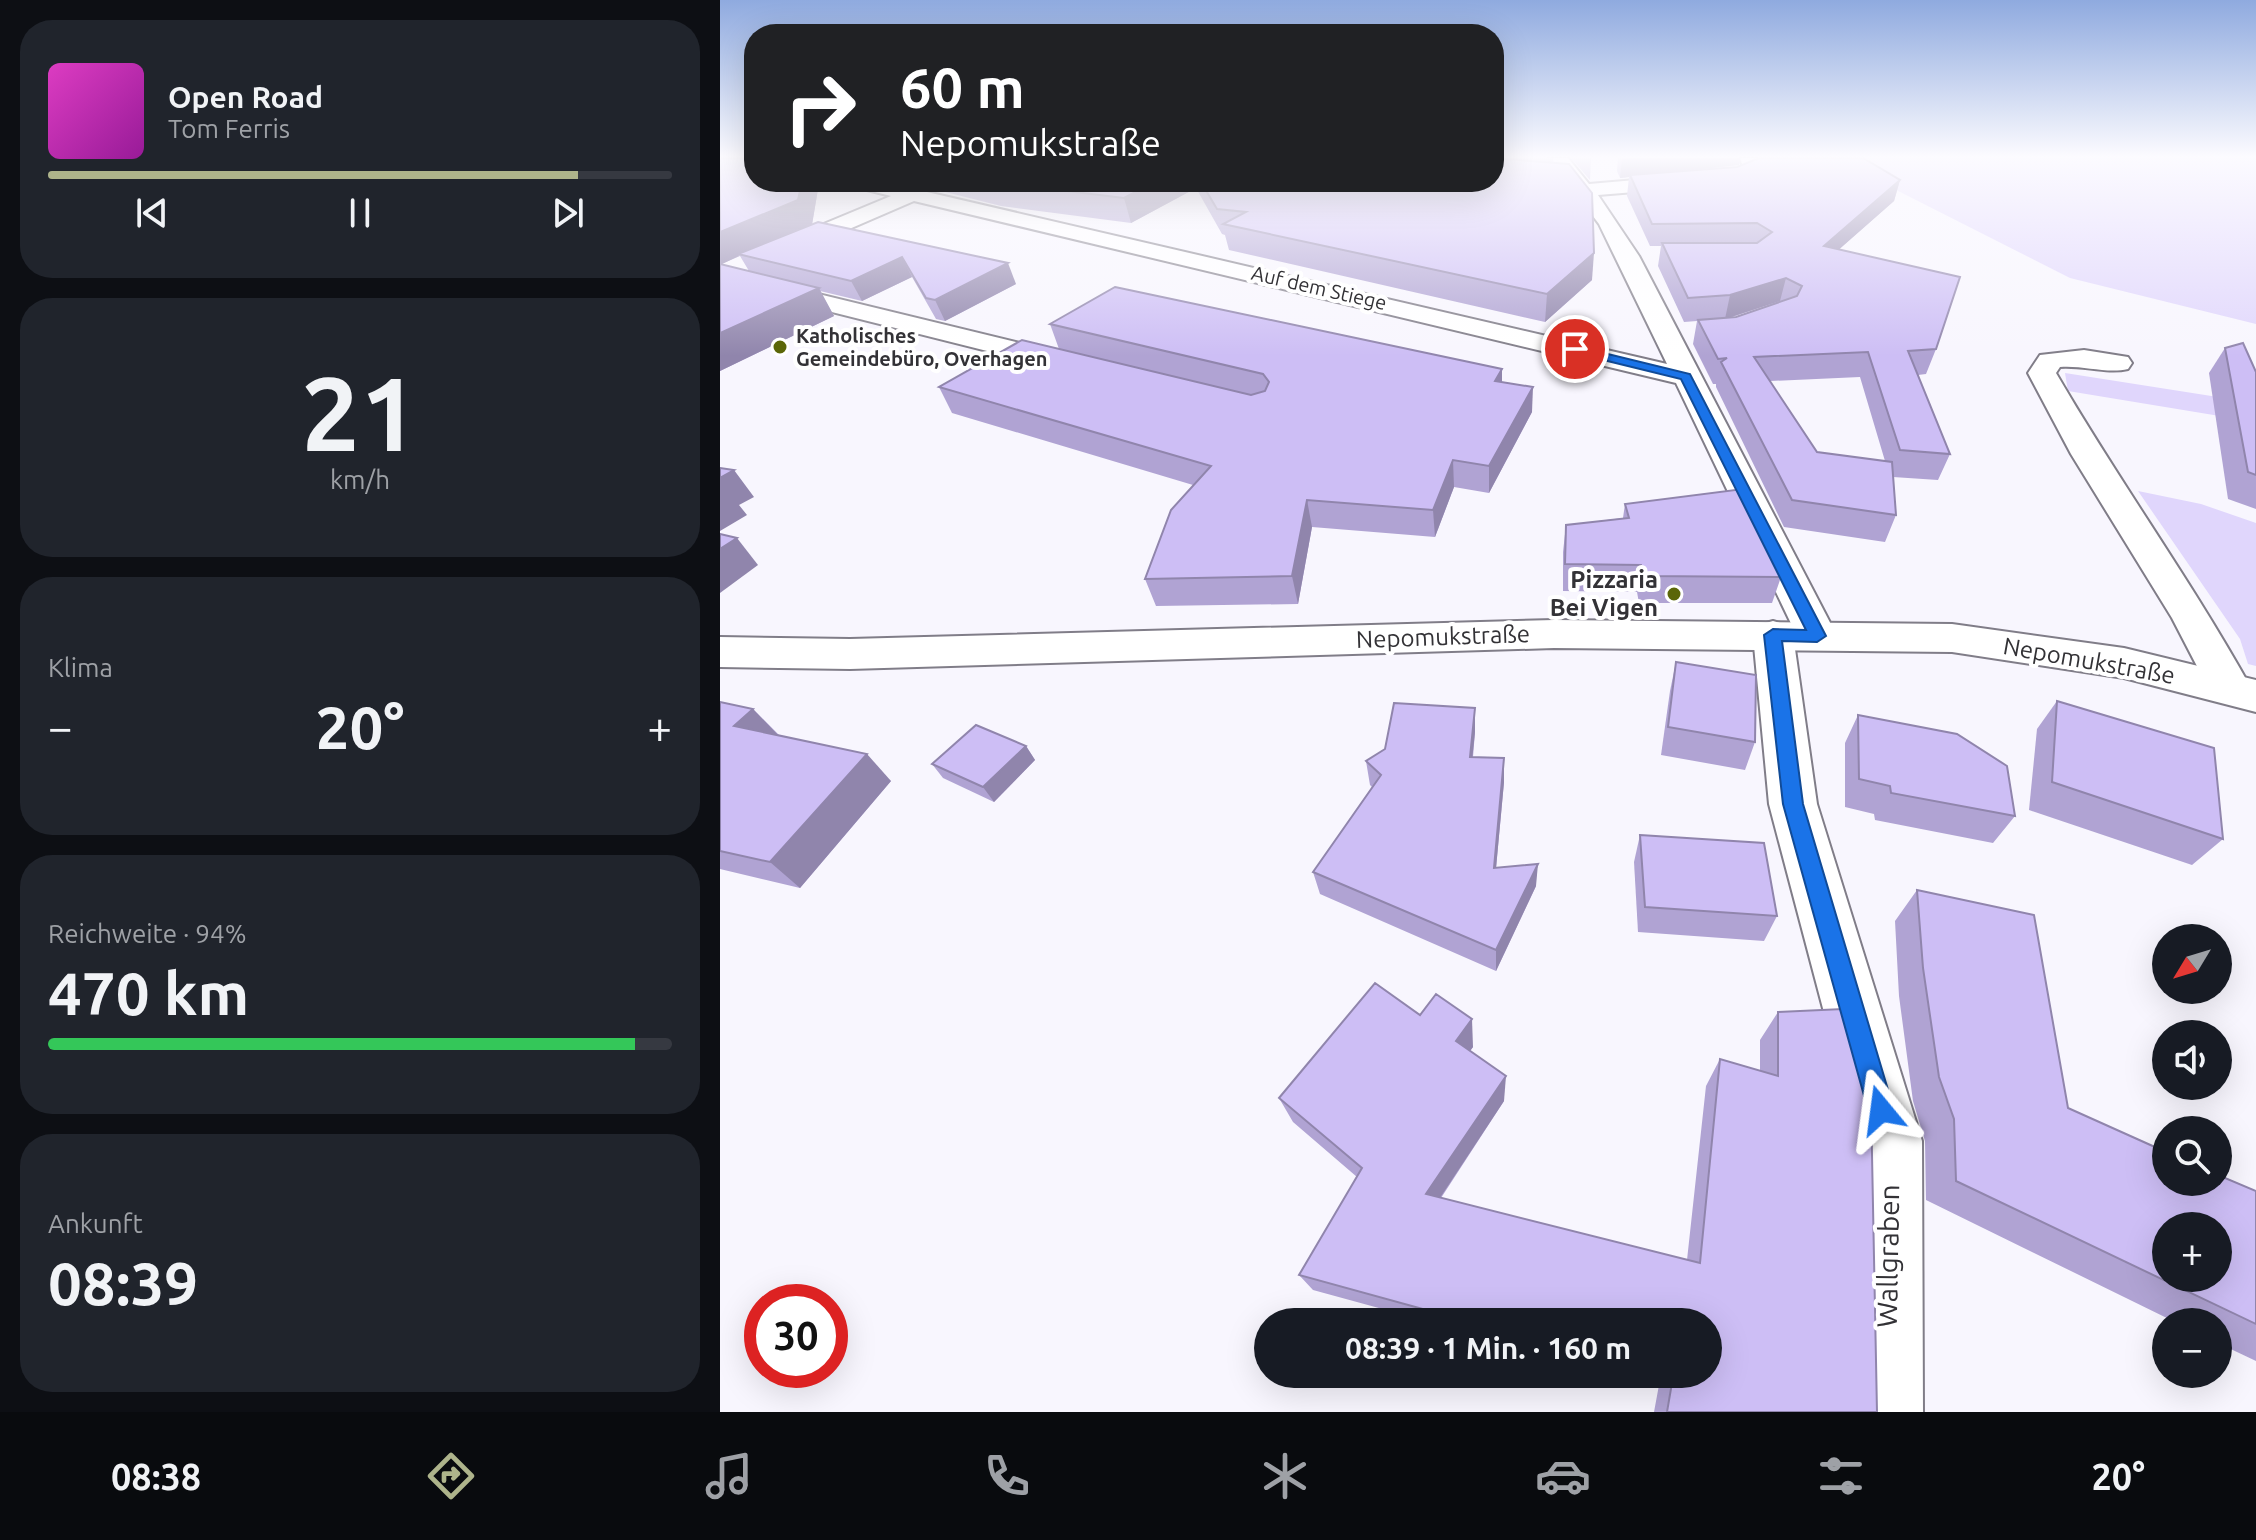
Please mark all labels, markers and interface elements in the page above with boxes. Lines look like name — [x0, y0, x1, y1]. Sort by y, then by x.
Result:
icon: right — [768, 56, 872, 160]
text: 60 m — [900, 56, 1025, 119]
text: Open Road — [168, 80, 323, 114]
text: Tom Ferris — [168, 114, 290, 143]
text: Nepomukstraße — [900, 122, 1161, 163]
icon: previous — [130, 191, 174, 235]
icon: pause — [338, 191, 382, 235]
icon: next — [546, 191, 590, 235]
street label: Auf dem Stiege — [1249, 261, 1389, 314]
pin — [1541, 315, 1609, 383]
place label: Katholisches Gemeindebüro, Overhagen — [796, 324, 1047, 370]
icon: arrive — [1553, 327, 1597, 371]
marker: Katholisches Gemeindebüro, Overhagen — [771, 338, 789, 356]
text: 21 — [301, 354, 419, 471]
text: km/h — [330, 465, 390, 494]
place label: Pizzaria Bei Vigen — [1550, 566, 1658, 621]
marker: Pizzaria Bei Vigen — [1665, 585, 1683, 603]
street label: Nepomukstraße — [1356, 620, 1530, 653]
street label: Nepomukstraße — [2001, 632, 2177, 689]
text: Klima — [48, 653, 113, 682]
text: 20° — [316, 693, 404, 760]
text: − — [48, 702, 73, 751]
text: + — [647, 702, 672, 751]
text: Reichweite · 94% — [48, 919, 247, 948]
north arrow — [2152, 924, 2232, 1004]
map controls — [2152, 924, 2232, 1388]
text: 470 km — [48, 959, 249, 1026]
button: sound — [2152, 1020, 2232, 1100]
position arrow — [1839, 1068, 1923, 1152]
button: search — [2152, 1116, 2232, 1196]
street label: Wallgraben — [1871, 1184, 1904, 1328]
text: Ankunft — [48, 1209, 143, 1238]
button: + — [2152, 1212, 2232, 1292]
text: 08:39 — [48, 1249, 198, 1316]
speed limit sign: 30 — [744, 1284, 848, 1388]
button: − — [2152, 1308, 2232, 1388]
text: 08:39 · 1 Min. · 160 m — [1345, 1331, 1631, 1365]
icon: directions — [423, 1448, 479, 1504]
icon: music — [701, 1448, 757, 1504]
icon: phone — [979, 1448, 1035, 1504]
icon: climate — [1257, 1448, 1313, 1504]
icon: car — [1535, 1448, 1591, 1504]
icon: filters — [1813, 1448, 1869, 1504]
text: 08:38 — [111, 1456, 201, 1497]
text: 20° — [2092, 1456, 2145, 1497]

